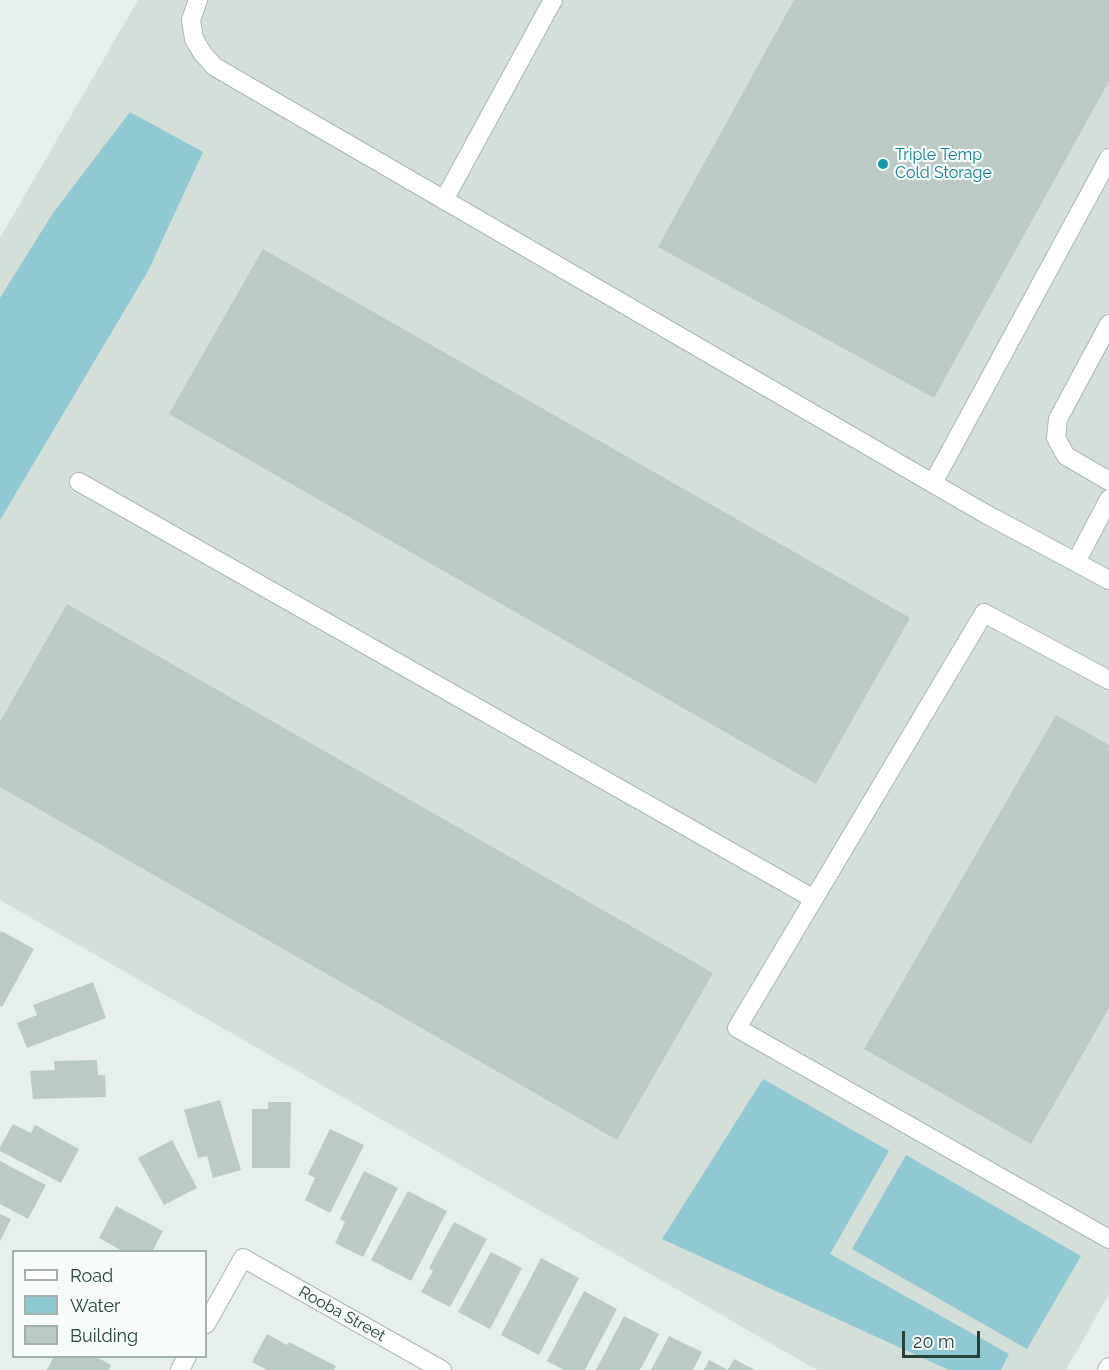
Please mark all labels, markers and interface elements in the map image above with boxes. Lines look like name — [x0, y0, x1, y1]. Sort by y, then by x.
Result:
place label: Triple Temp Cold Storage — [895, 145, 992, 183]
marker: Triple Temp Cold Storage — [876, 157, 890, 171]
legend — [12, 1250, 207, 1358]
text: Road — [70, 1265, 113, 1286]
street label: Rooba Street — [295, 1282, 389, 1346]
text: Water — [70, 1295, 120, 1316]
scale bar — [905, 1319, 983, 1357]
text: Building — [70, 1325, 138, 1346]
text: 20 m — [913, 1331, 955, 1352]

